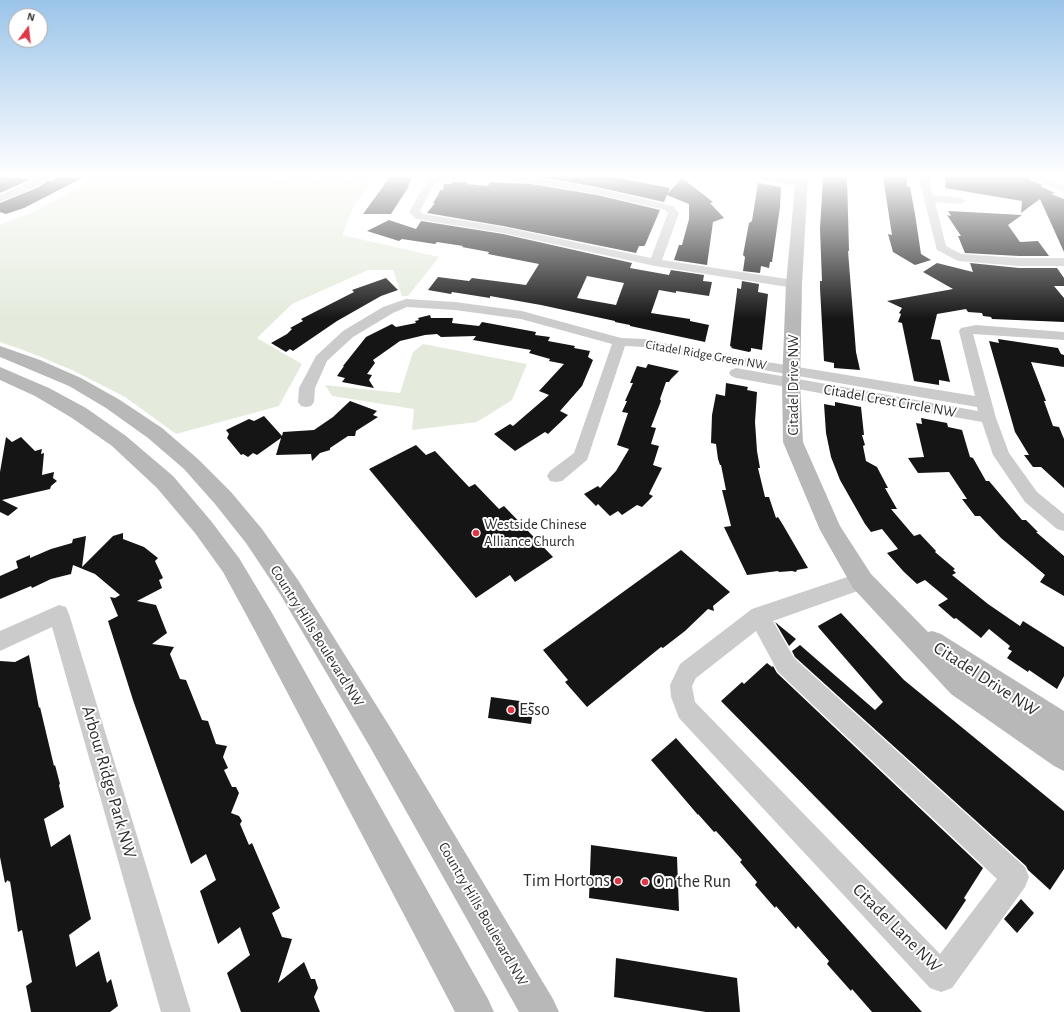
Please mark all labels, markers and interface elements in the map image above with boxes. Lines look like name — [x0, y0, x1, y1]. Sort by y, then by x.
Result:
north arrow — [8, 8, 48, 48]
text: N — [26, 11, 36, 23]
street label: Citadel Drive NW — [784, 334, 802, 436]
street label: Citadel Ridge Green NW — [644, 337, 768, 373]
street label: Citadel Crest Circle NW — [822, 380, 958, 422]
place label: Westside Chinese Alliance Church — [484, 515, 587, 550]
marker: Westside Chinese Alliance Church — [471, 528, 481, 538]
street label: Country Hills Boulevard NW — [266, 562, 368, 710]
street label: Citadel Drive NW — [929, 637, 1043, 721]
place label: Esso — [519, 699, 550, 721]
street label: Arbour Ridge Park NW — [77, 703, 141, 861]
marker: Esso — [506, 705, 516, 715]
street label: Country Hills Boulevard NW — [434, 839, 532, 989]
place label: Tim Hortons — [523, 870, 610, 892]
place label: On the Run — [653, 871, 731, 893]
marker: Tim Hortons — [613, 876, 623, 886]
marker: On the Run — [640, 877, 650, 887]
street label: Citadel Lane NW — [848, 879, 946, 977]

